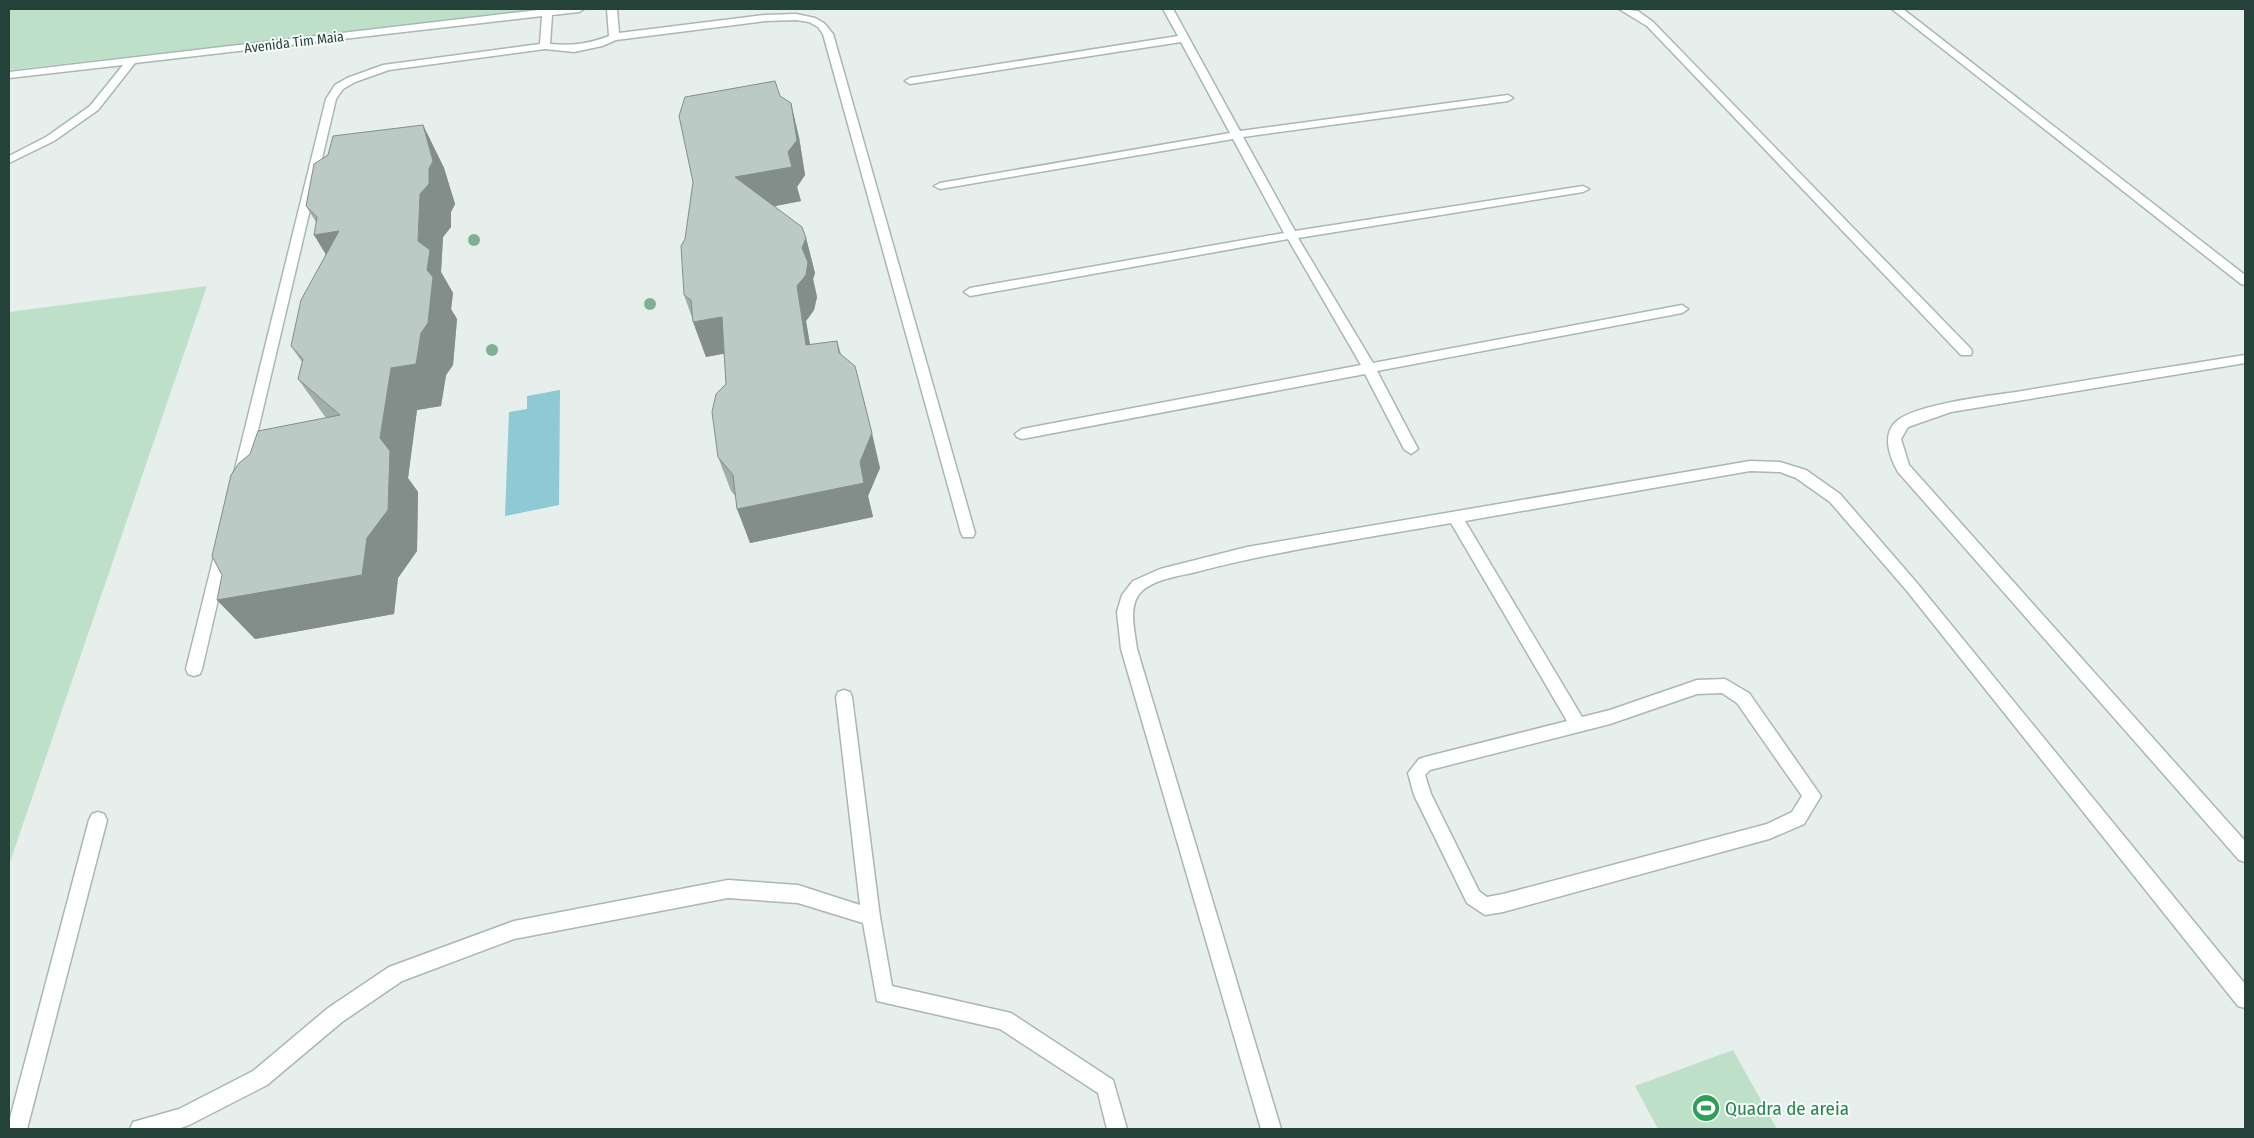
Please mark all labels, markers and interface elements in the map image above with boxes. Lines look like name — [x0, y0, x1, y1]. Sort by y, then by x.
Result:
street label: Avenida Tim Maia — [243, 28, 345, 57]
sports icon: Quadra de areia — [1691, 1093, 1721, 1123]
place label: Quadra de areia — [1725, 1097, 1849, 1120]

